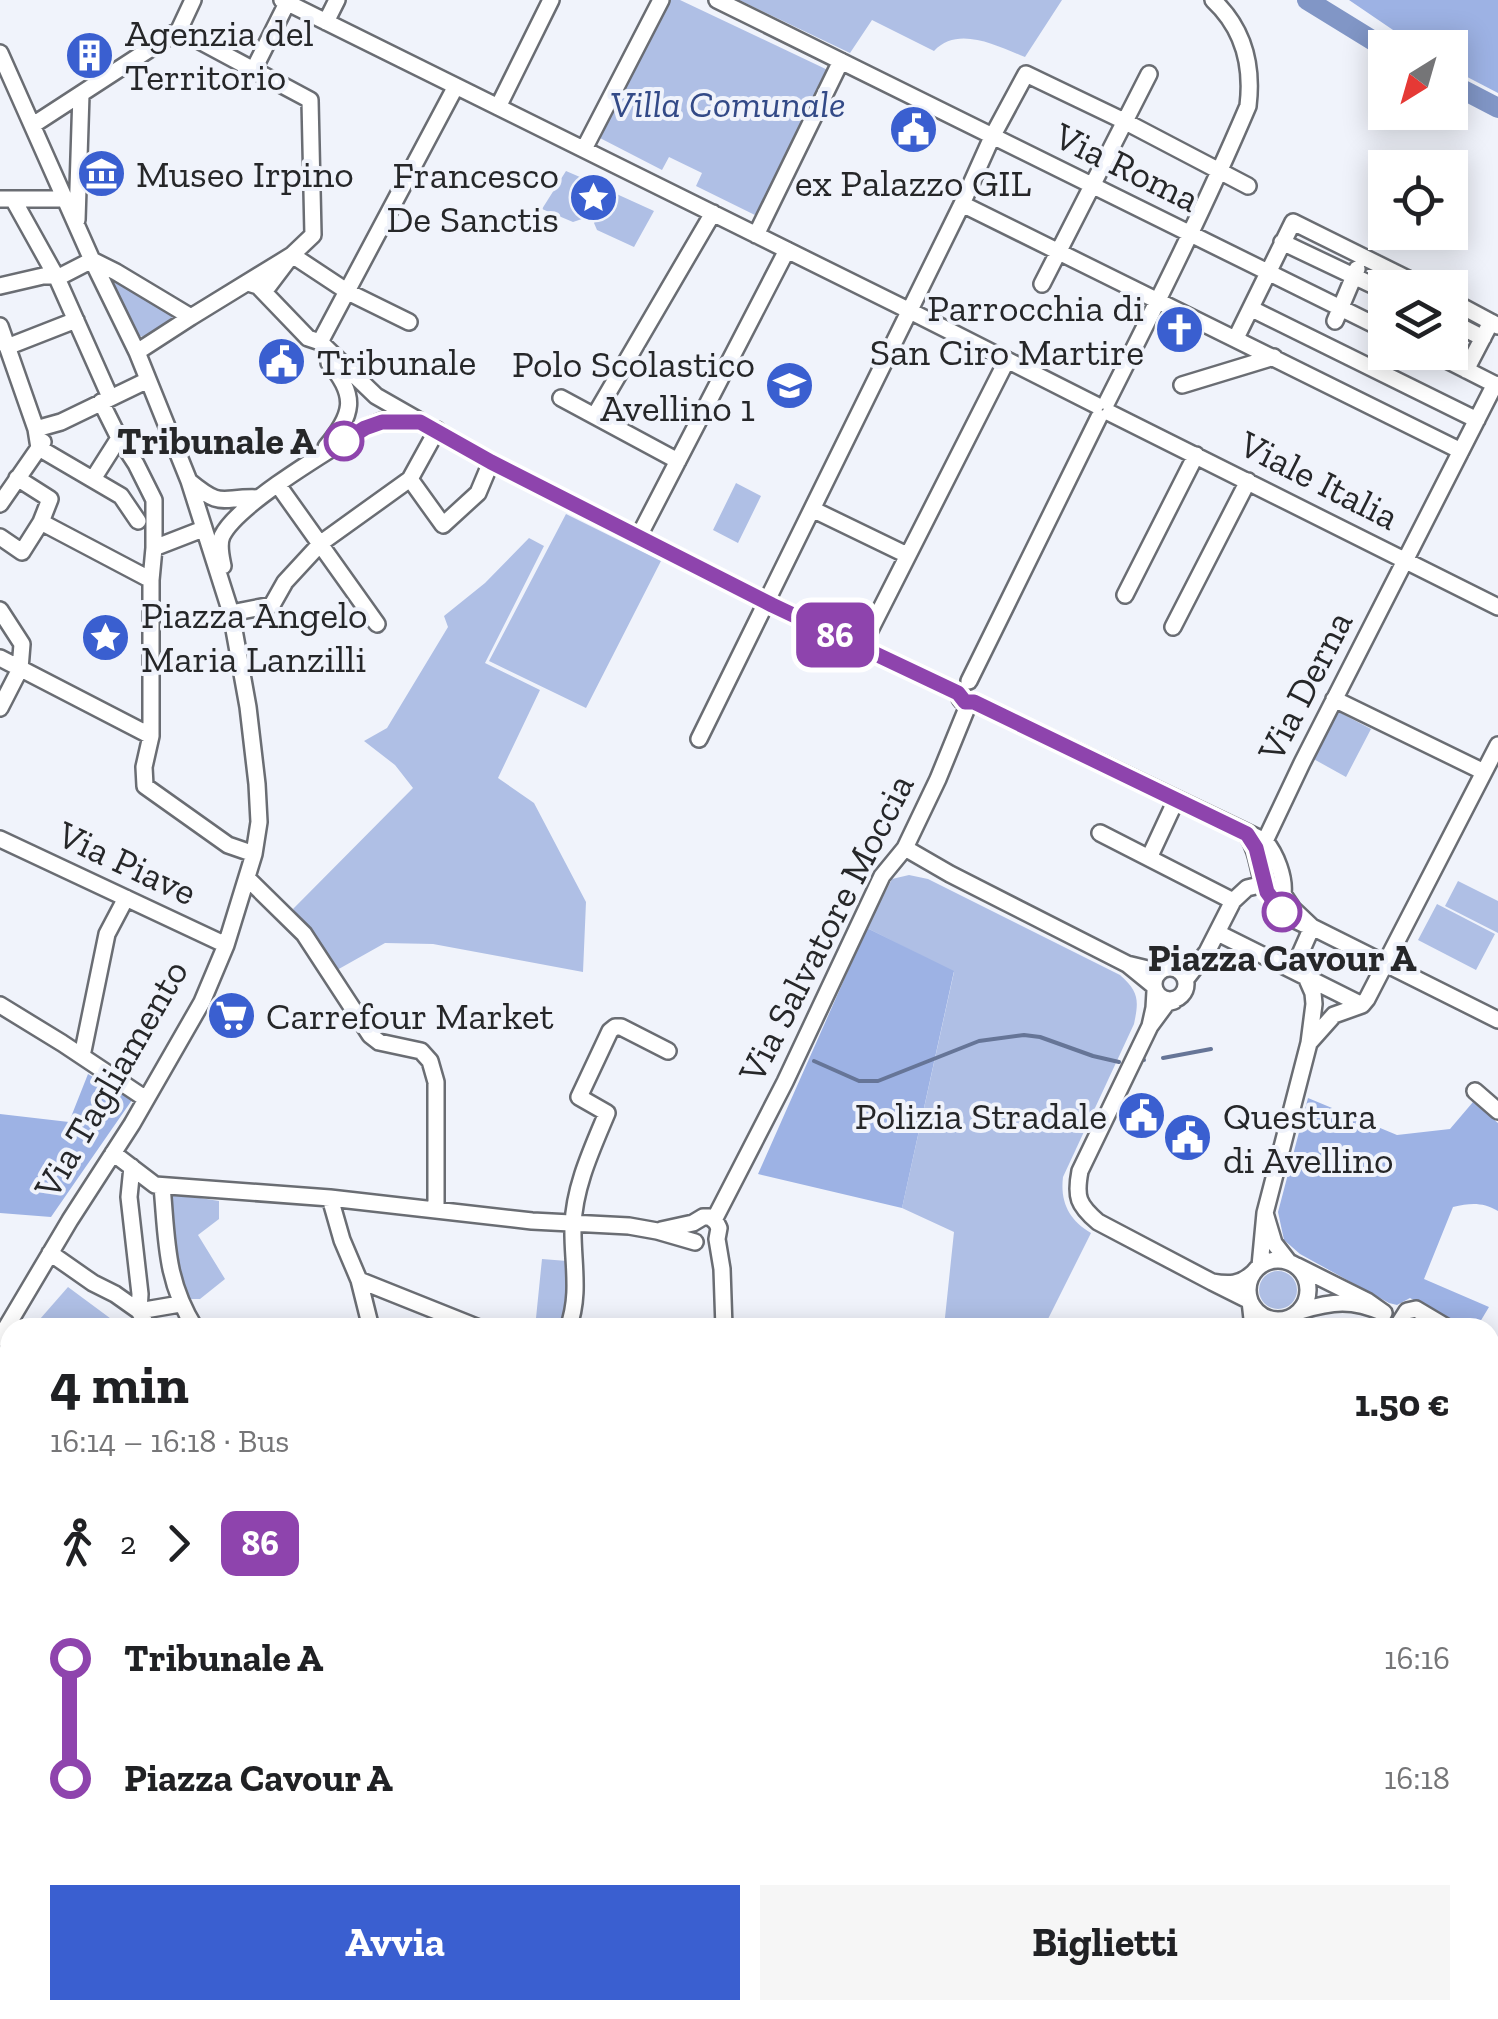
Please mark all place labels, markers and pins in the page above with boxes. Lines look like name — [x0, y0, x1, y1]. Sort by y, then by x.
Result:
place label: Agenzia del Territorio — [125, 10, 314, 100]
building icon: Agenzia del Territorio — [64, 29, 116, 81]
public building icon: ex Palazzo GIL — [887, 103, 939, 155]
museum icon: Museo Irpino — [75, 148, 127, 200]
place label: Museo Irpino — [136, 151, 354, 197]
place label: Francesco De Sanctis — [386, 152, 559, 242]
place label: ex Palazzo GIL — [795, 160, 1032, 206]
place icon: Francesco De Sanctis — [568, 171, 620, 223]
place label: Parrocchia di San Ciro Martire — [870, 285, 1144, 375]
church icon: Parrocchia di San Ciro Martire — [1153, 304, 1205, 356]
public building icon: Tribunale — [256, 336, 308, 388]
place label: Tribunale — [317, 339, 476, 385]
place label: Polo Scolastico Avellino 1 — [512, 341, 755, 431]
school or university icon: Polo Scolastico Avellino 1 — [764, 360, 816, 412]
place label: Tribunale A — [117, 418, 317, 464]
marker: Tribunale A — [325, 422, 363, 460]
place label: Piazza Angelo Maria Lanzilli — [141, 592, 368, 682]
place icon: Piazza Angelo Maria Lanzilli — [80, 611, 132, 663]
marker: Piazza Cavour A — [1263, 893, 1301, 931]
place label: Piazza Cavour A — [1148, 935, 1417, 981]
supermarket icon: Carrefour Market — [205, 990, 257, 1042]
place label: Carrefour Market — [266, 993, 554, 1039]
public building icon: Polizia Stradale — [1116, 1090, 1168, 1142]
place label: Polizia Stradale — [855, 1093, 1107, 1139]
place label: Questura di Avellino — [1223, 1093, 1394, 1183]
public building icon: Questura di Avellino — [1162, 1112, 1214, 1164]

